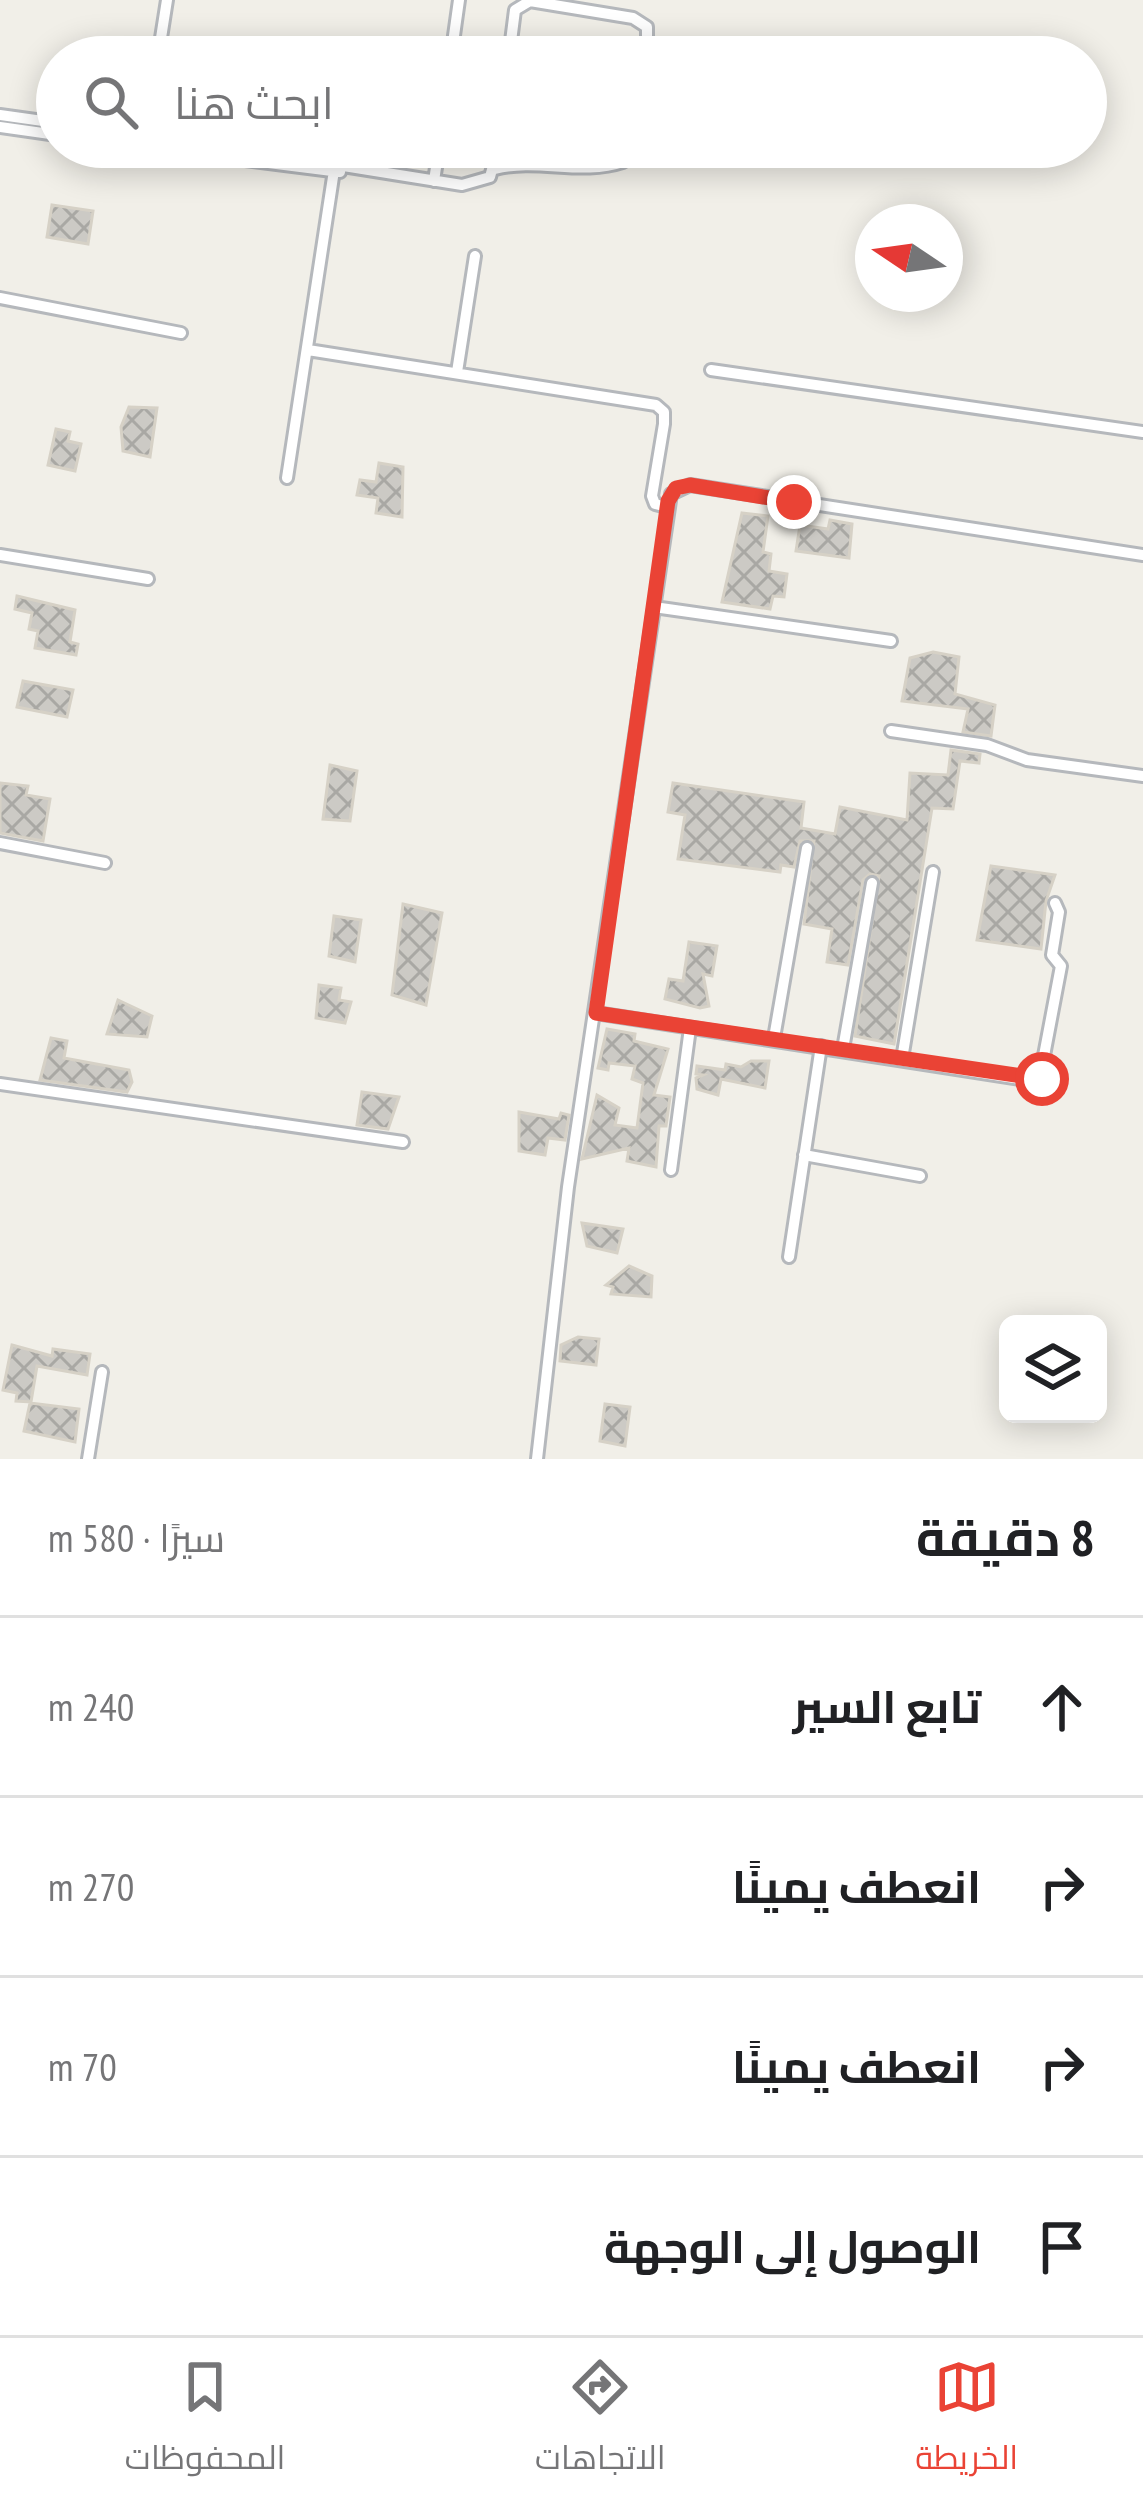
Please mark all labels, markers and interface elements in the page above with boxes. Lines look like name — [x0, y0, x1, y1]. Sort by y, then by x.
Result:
search box — [36, 36, 1107, 168]
icon: search — [78, 69, 144, 135]
text: ابحث هنا — [174, 73, 334, 131]
north arrow — [855, 204, 963, 312]
route end — [767, 475, 821, 529]
route start — [1015, 1052, 1069, 1106]
map controls — [999, 1315, 1107, 1423]
button: layers — [999, 1315, 1107, 1423]
text: 8 دقيقة — [916, 1504, 1095, 1570]
text: سيرًا · 580 m — [48, 1512, 225, 1563]
icon: ahead — [1029, 1674, 1095, 1740]
text: تابع السير — [793, 1677, 981, 1735]
text: 240 m — [48, 1681, 134, 1732]
icon: right — [1029, 1854, 1095, 1920]
text: انعطف يمينًا — [732, 1857, 981, 1915]
text: 270 m — [48, 1861, 134, 1912]
icon: right — [1029, 2034, 1095, 2100]
text: انعطف يمينًا — [732, 2037, 981, 2095]
text: 70 m — [48, 2041, 117, 2092]
icon: arrive — [1029, 2214, 1095, 2280]
text: الوصول إلى الوجهة — [604, 2217, 981, 2275]
tab: المحفوظات — [125, 2354, 285, 2488]
tab: الاتجاهات — [535, 2354, 666, 2488]
tab: الخريطة — [915, 2354, 1018, 2488]

